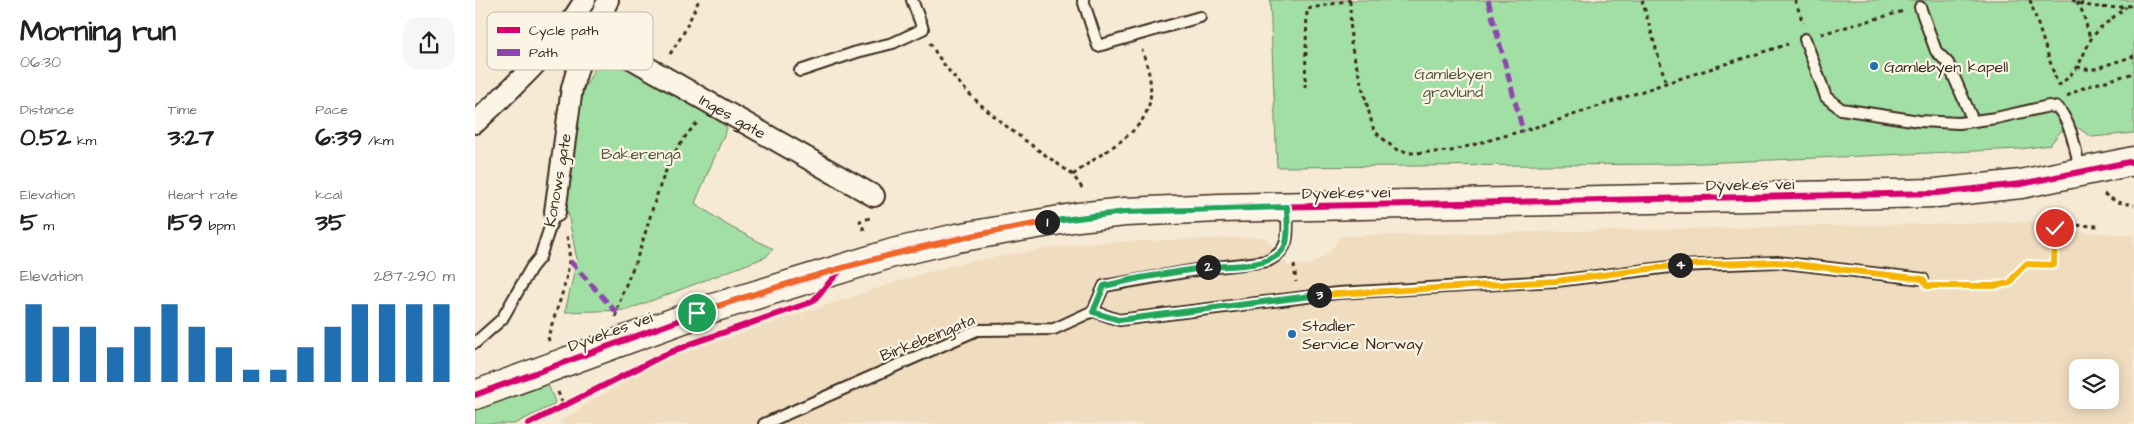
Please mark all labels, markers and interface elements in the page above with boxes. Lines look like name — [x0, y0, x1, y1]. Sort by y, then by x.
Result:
text: Morning run — [20, 12, 176, 51]
legend — [487, 12, 653, 70]
button: share — [403, 17, 455, 69]
text: Cycle path — [529, 21, 598, 41]
text: Path — [529, 43, 558, 63]
text: 06:30 — [20, 51, 61, 73]
place label: Gamlebyen kapell — [1884, 56, 2008, 79]
marker: Gamlebyen kapell — [1868, 60, 1880, 72]
park label: Gamlebyen gravlund — [1414, 63, 1492, 104]
street label: Inges gate — [695, 89, 770, 145]
text: Distance — [20, 100, 74, 120]
text: Time — [168, 100, 197, 120]
text: Pace — [315, 100, 348, 120]
text: 0.52 — [20, 120, 71, 155]
text: 3:27 — [168, 120, 214, 155]
text: 6:39 — [315, 120, 362, 155]
text: km — [71, 131, 96, 151]
text: /km — [362, 131, 394, 151]
street label: Konows gate — [539, 131, 578, 229]
park label: Bakerenga — [601, 143, 681, 166]
street label: Dyvekes vei — [1706, 173, 1795, 198]
street label: Dyvekes vei — [1302, 181, 1391, 206]
text: Elevation — [20, 185, 75, 205]
text: Heart rate — [168, 185, 238, 205]
text: kcal — [315, 185, 342, 205]
text: 5 — [20, 205, 38, 240]
text: 159 — [168, 205, 203, 240]
text: 35 — [315, 205, 346, 240]
pin — [2034, 207, 2076, 249]
pin: 1 — [1035, 210, 1059, 234]
text: 1 — [1047, 212, 1048, 232]
icon: check — [2041, 214, 2069, 242]
text: m — [38, 216, 54, 236]
text: bpm — [203, 216, 235, 236]
pin: 4 — [1667, 252, 1693, 278]
pin: 2 — [1195, 254, 1221, 280]
text: 4 — [1676, 255, 1685, 275]
text: 2 — [1204, 257, 1213, 277]
text: Elevation — [20, 265, 83, 287]
text: 287–290 m — [373, 265, 455, 287]
pin: 3 — [1307, 282, 1331, 308]
text: 3 — [1316, 285, 1323, 305]
pin — [676, 292, 718, 334]
icon: arrive — [683, 299, 711, 327]
street label: Dyvekes vei — [565, 306, 657, 358]
street label: Birkebeingata — [877, 309, 978, 368]
place label: Stadler Service Norway — [1302, 315, 1424, 356]
marker: Stadler Service Norway — [1286, 328, 1298, 340]
map controls — [2069, 359, 2119, 409]
button: layers — [2069, 359, 2119, 409]

